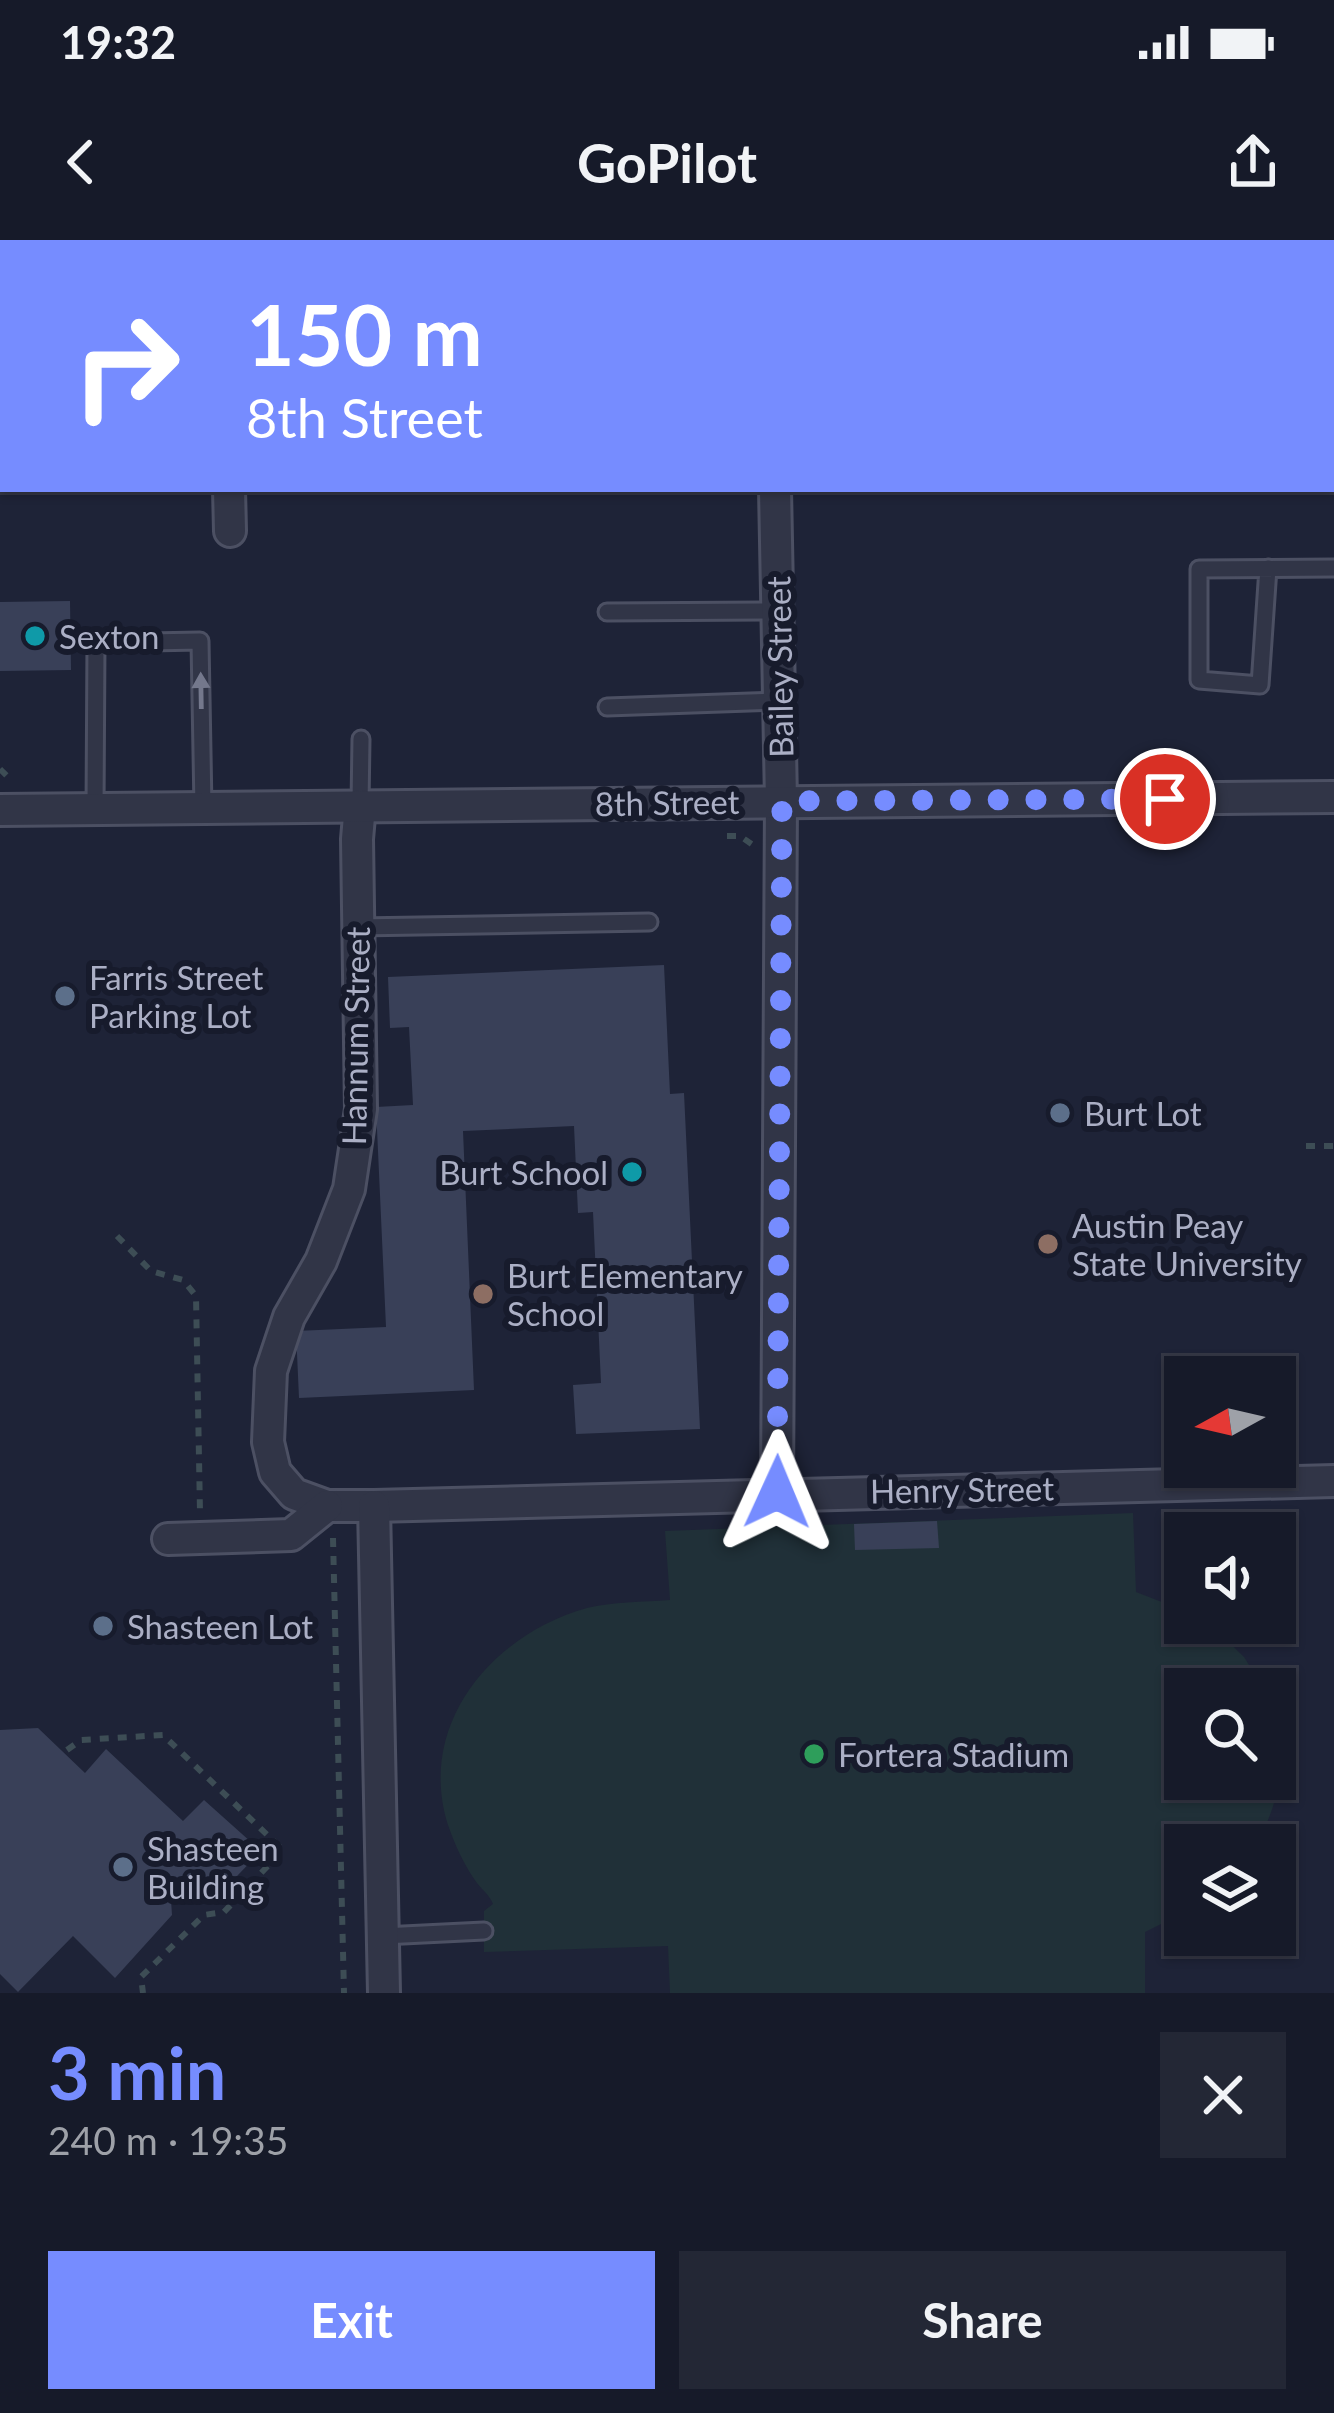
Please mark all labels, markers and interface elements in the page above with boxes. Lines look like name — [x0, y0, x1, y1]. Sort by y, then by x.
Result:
text: 19:32 — [60, 15, 176, 69]
icon: back — [48, 129, 114, 195]
icon: share — [1220, 129, 1286, 195]
text: GoPilot — [577, 130, 757, 195]
text: 150 m — [246, 283, 483, 384]
icon: right — [48, 288, 204, 444]
text: 8th Street — [246, 385, 483, 450]
street label: Bailey Street — [757, 576, 801, 758]
place label: Sexton — [59, 616, 159, 656]
marker: Sexton — [22, 623, 48, 649]
one-way arrow — [191, 671, 211, 709]
pin — [1114, 748, 1216, 850]
icon: arrive — [1132, 766, 1198, 832]
street label: 8th Street — [594, 781, 740, 823]
street label: Hannum Street — [333, 926, 377, 1146]
place label: Farris Street Parking Lot — [89, 957, 263, 1035]
marker: Farris Street Parking Lot — [52, 983, 78, 1009]
place label: Burt Lot — [1084, 1093, 1202, 1133]
marker: Burt Lot — [1047, 1100, 1073, 1126]
place label: Burt School — [439, 1152, 608, 1192]
marker: Burt School — [619, 1159, 645, 1185]
place label: Austin Peay State University — [1072, 1205, 1302, 1283]
marker: Austin Peay State University — [1035, 1231, 1061, 1257]
place label: Burt Elementary School — [507, 1255, 743, 1333]
marker: Burt Elementary School — [470, 1281, 496, 1307]
north arrow — [1164, 1356, 1296, 1488]
map controls — [1164, 1356, 1296, 1956]
position arrow — [714, 1429, 840, 1555]
street label: Henry Street — [870, 1467, 1055, 1511]
button: sound — [1164, 1512, 1296, 1644]
place label: Shasteen Lot — [127, 1606, 313, 1646]
marker: Shasteen Lot — [90, 1613, 116, 1639]
button: search — [1164, 1668, 1296, 1800]
place label: Fortera Stadium — [838, 1734, 1069, 1774]
marker: Fortera Stadium — [801, 1741, 827, 1767]
button: layers — [1164, 1824, 1296, 1956]
place label: Shasteen Building — [147, 1828, 279, 1906]
marker: Shasteen Building — [110, 1854, 136, 1880]
text: 3 min — [48, 2029, 226, 2115]
button: close — [1160, 2032, 1286, 2158]
text: 240 m · 19:35 — [48, 2117, 288, 2163]
button: Exit — [48, 2251, 655, 2389]
button: Share — [679, 2251, 1286, 2389]

